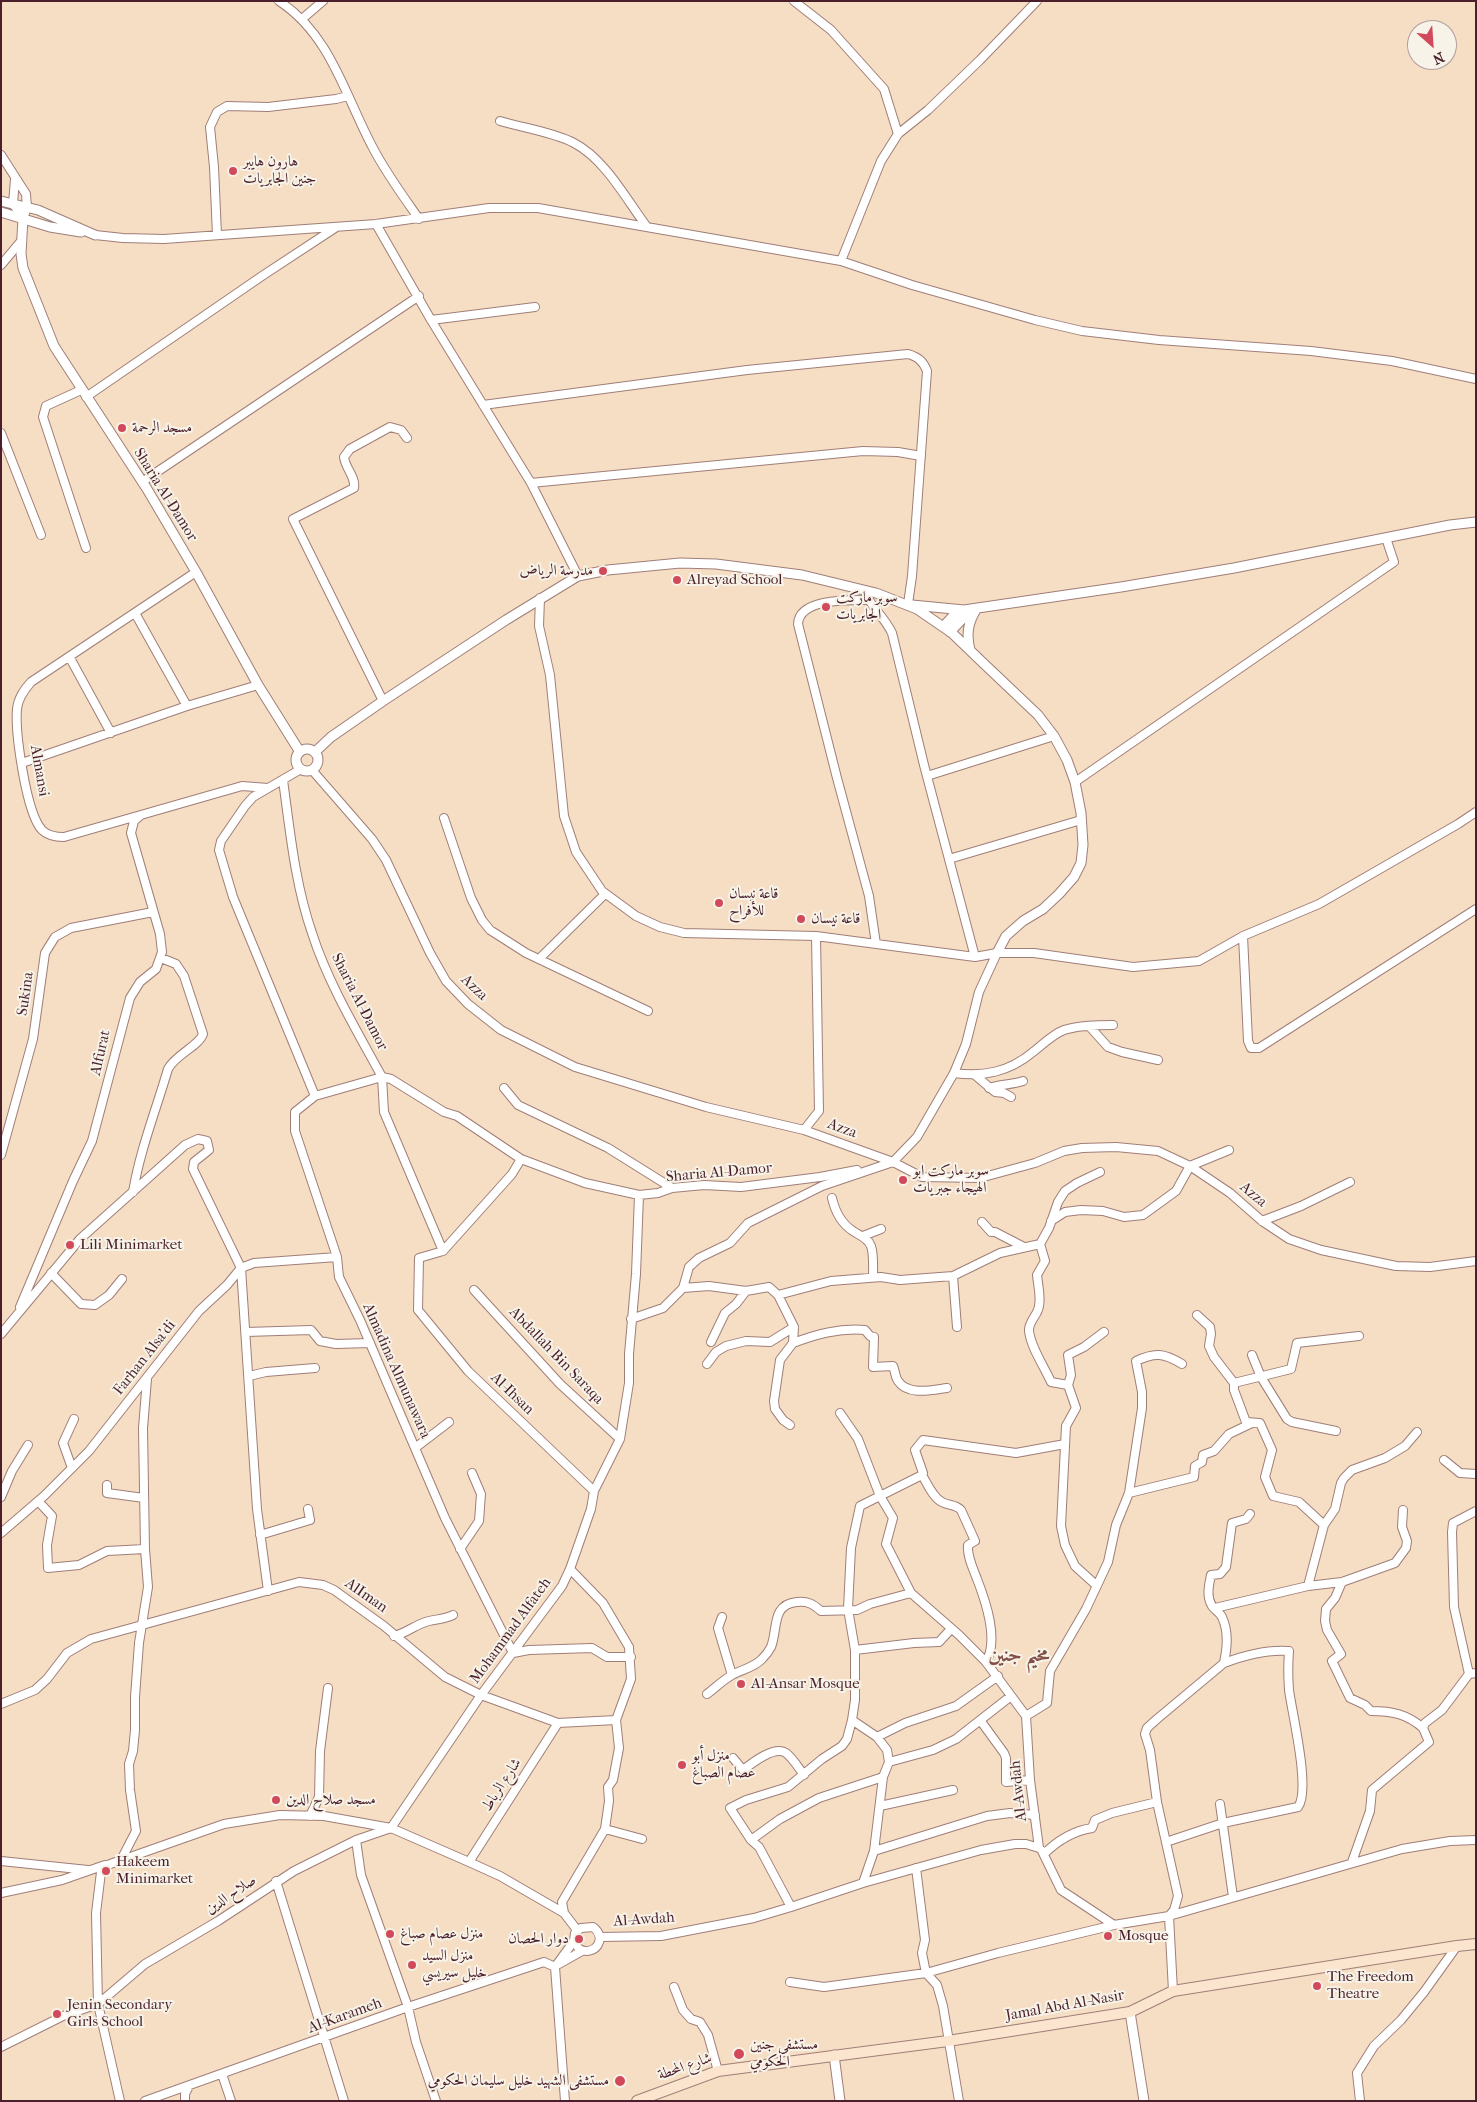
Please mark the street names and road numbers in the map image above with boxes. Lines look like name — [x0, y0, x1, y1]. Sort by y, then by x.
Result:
street label: Sharia Al-Damor — [129, 445, 201, 545]
street label: Almansi — [26, 744, 52, 798]
street label: Sharia Al-Damor — [327, 950, 391, 1054]
street label: Sukina — [14, 971, 38, 1017]
street label: Azza — [457, 971, 491, 1005]
street label: Alfurat — [87, 1029, 115, 1077]
street label: Azza — [825, 1115, 859, 1143]
street label: Sharia Al-Damor — [665, 1159, 773, 1187]
street label: Azza — [1236, 1178, 1270, 1212]
street label: Almadina Almunawara — [358, 1301, 434, 1441]
street label: Abdallah Bin Saraqa — [505, 1304, 607, 1408]
street label: Farhan Alsa'di — [110, 1317, 180, 1399]
street label: Al-Ihsan — [487, 1369, 537, 1419]
street label: AlIman — [341, 1575, 391, 1617]
street label: Mohammad Alfateh — [467, 1575, 555, 1687]
street label: شارع الرباط — [478, 1755, 526, 1815]
street label: Al-Awdah — [1007, 1760, 1031, 1822]
street label: صلاح الدين — [202, 1872, 260, 1918]
street label: Al-Awdah — [613, 1909, 675, 1931]
street label: Jamal Abd Al-Nasir — [1004, 1987, 1126, 2025]
street label: Al-Karameh — [306, 1994, 384, 2038]
street label: شارع المحطة — [656, 2049, 714, 2085]

